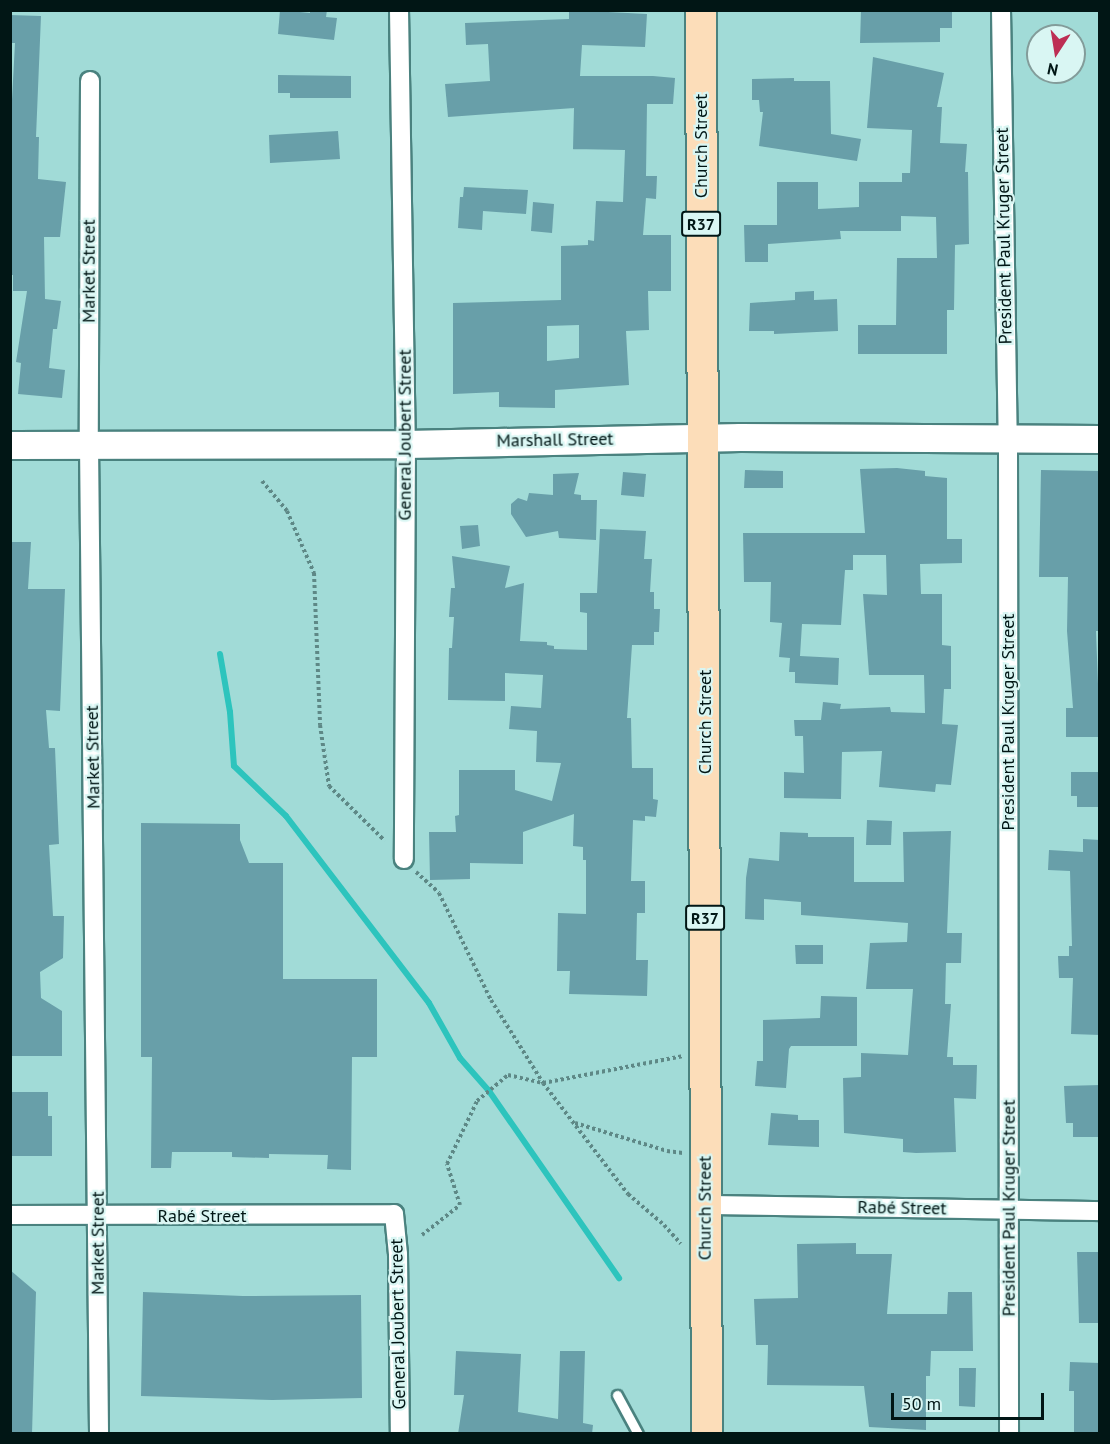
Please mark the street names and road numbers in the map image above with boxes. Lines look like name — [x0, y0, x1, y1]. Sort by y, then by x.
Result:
street label: Church Street — [690, 94, 712, 198]
street label: President Paul Kruger Street — [991, 127, 1017, 345]
road number: R37 — [680, 211, 722, 237]
street label: Market Street — [78, 219, 100, 323]
street label: General Joubert Street — [394, 349, 416, 521]
street label: Marshall Street — [496, 428, 614, 452]
street label: President Paul Kruger Street — [997, 614, 1019, 830]
street label: Church Street — [694, 670, 716, 774]
street label: Market Street — [81, 705, 105, 809]
road number: R37 — [684, 905, 726, 931]
street label: President Paul Kruger Street — [998, 1100, 1020, 1316]
street label: Church Street — [694, 1156, 716, 1260]
street label: Market Street — [87, 1191, 109, 1295]
street label: Rabé Street — [857, 1196, 947, 1220]
street label: Rabé Street — [157, 1205, 247, 1227]
street label: General Joubert Street — [386, 1238, 410, 1410]

